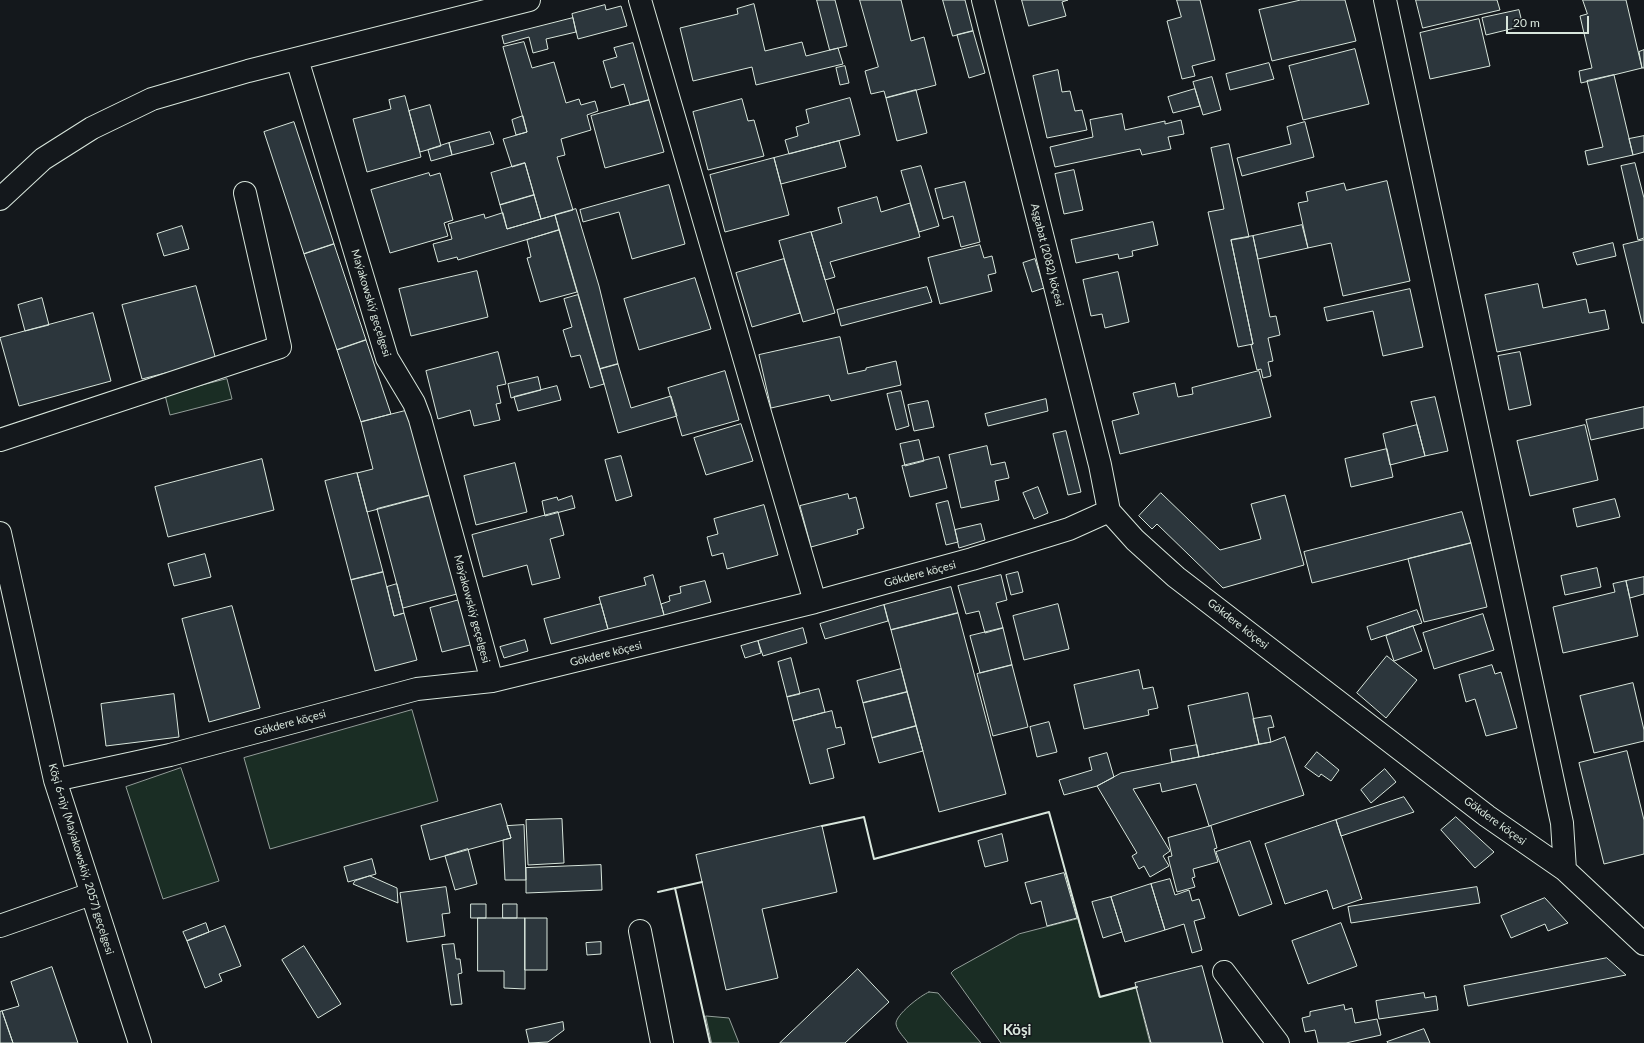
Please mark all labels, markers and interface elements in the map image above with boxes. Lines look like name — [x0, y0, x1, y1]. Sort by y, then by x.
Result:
scale bar — [1508, 8, 1591, 34]
text: 20 m — [1513, 15, 1540, 30]
street label: Aşgabat (2082) köçesi — [1028, 202, 1066, 308]
street label: Maýakowskiý geçelgesi — [348, 248, 394, 358]
street label: Maýakowskiý geçelgesi — [451, 553, 493, 665]
street label: Gökdere köçesi — [883, 558, 957, 590]
street label: Gökdere köçesi — [1205, 596, 1271, 652]
street label: Gökdere köçesi — [569, 639, 643, 669]
street label: Gökdere köçesi — [253, 707, 327, 739]
street label: Köşi 6-njy (Maýakowskiý, 2057) geçelgesi — [46, 762, 116, 956]
street label: Gökdere köçesi — [1461, 794, 1529, 848]
district label: Köşi — [1003, 1021, 1031, 1039]

